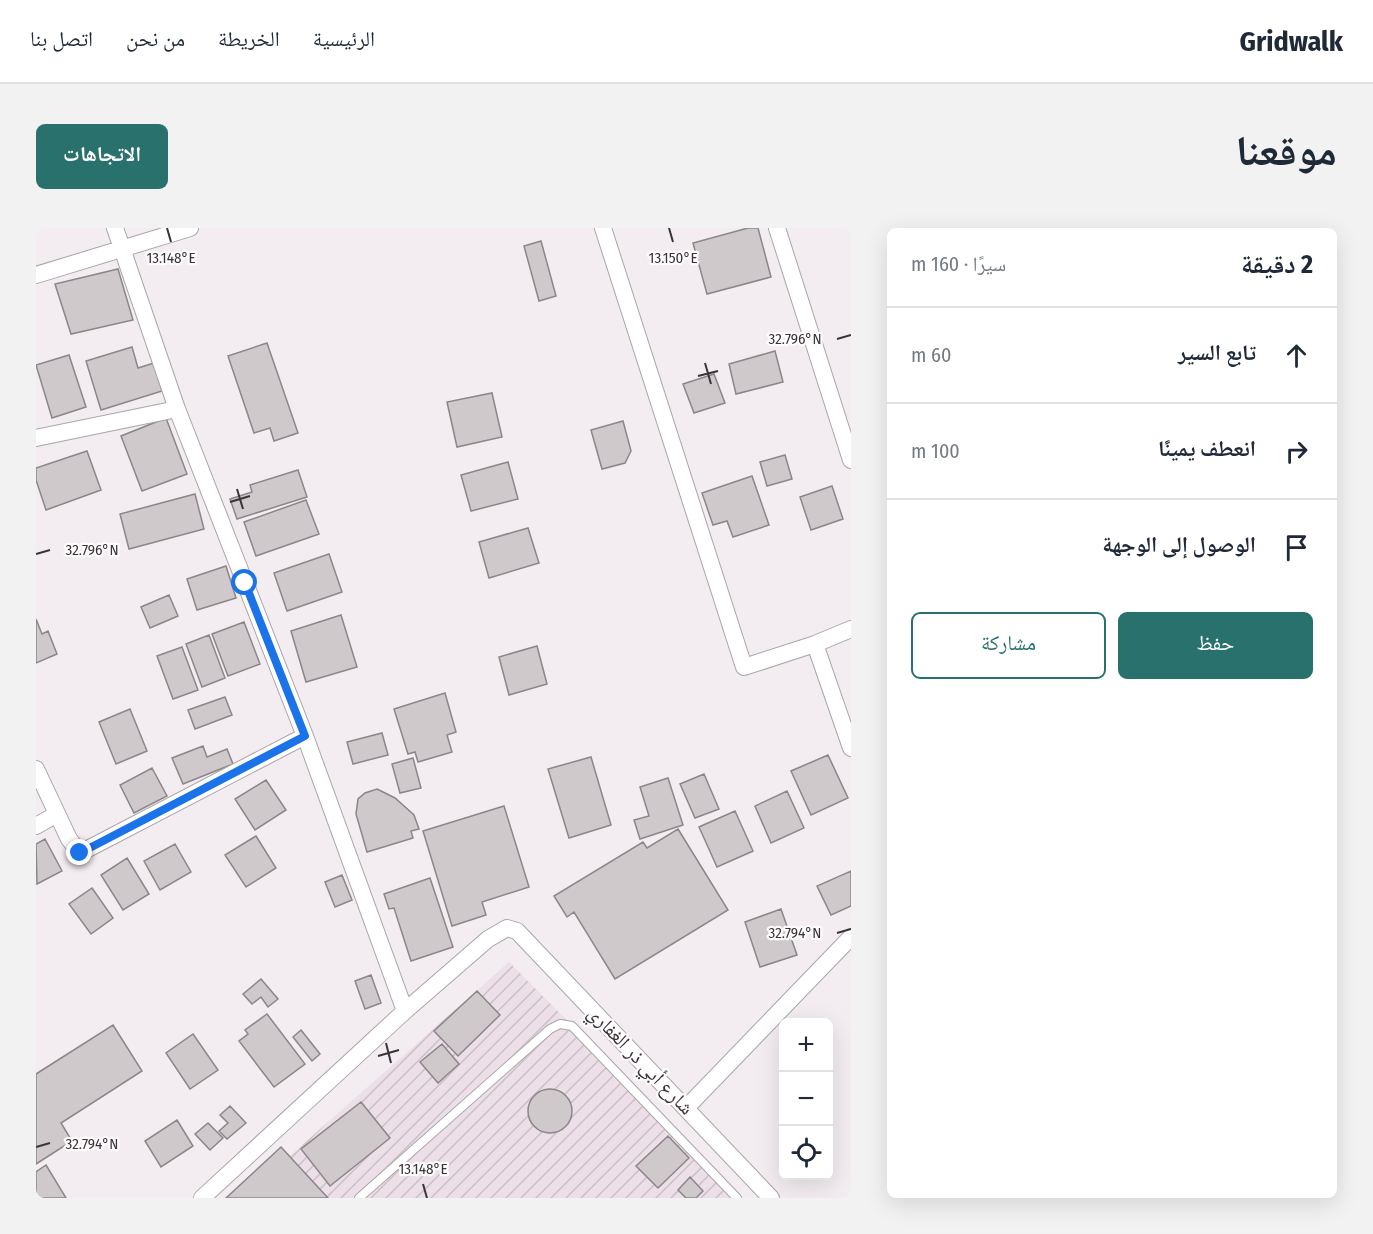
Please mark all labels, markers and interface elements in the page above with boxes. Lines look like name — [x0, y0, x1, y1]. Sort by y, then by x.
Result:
text: Gridwalk — [1239, 25, 1343, 58]
text: اتصل بنا — [30, 26, 93, 52]
text: من نحن — [126, 26, 185, 52]
text: الخريطة — [218, 26, 280, 52]
text: الرئيسية — [313, 26, 375, 52]
button: الاتجاهات — [36, 124, 168, 189]
text: موقعنا — [1236, 126, 1337, 176]
text: 13.148°E — [147, 249, 195, 267]
text: 13.150°E — [649, 249, 697, 267]
text: 2 دقيقة — [1241, 249, 1313, 280]
text: سيرًا · 160 m — [911, 252, 1006, 276]
text: 32.796°N — [768, 330, 822, 348]
text: تابع السير — [1178, 339, 1256, 366]
icon: ahead — [1280, 339, 1313, 372]
text: 60 m — [911, 343, 951, 367]
text: انعطف يمينًا — [1158, 435, 1256, 462]
icon: right — [1280, 435, 1313, 468]
text: 100 m — [911, 439, 960, 463]
text: الوصول إلى الوجهة — [1102, 531, 1256, 558]
icon: arrive — [1280, 531, 1313, 564]
text: 32.796°N — [65, 541, 119, 559]
route start — [231, 569, 257, 595]
button: مشاركة — [911, 612, 1106, 679]
button: حفظ — [1118, 612, 1313, 679]
route end — [66, 839, 92, 865]
text: 32.794°N — [769, 924, 821, 942]
street label: شارع أبي ذر الغفاري — [580, 1000, 699, 1122]
map controls — [779, 1018, 833, 1180]
button: + — [779, 1018, 833, 1072]
button: − — [779, 1072, 833, 1126]
button: locate — [779, 1126, 833, 1180]
text: 32.794°N — [66, 1135, 118, 1153]
text: 13.148°E — [399, 1160, 447, 1178]

